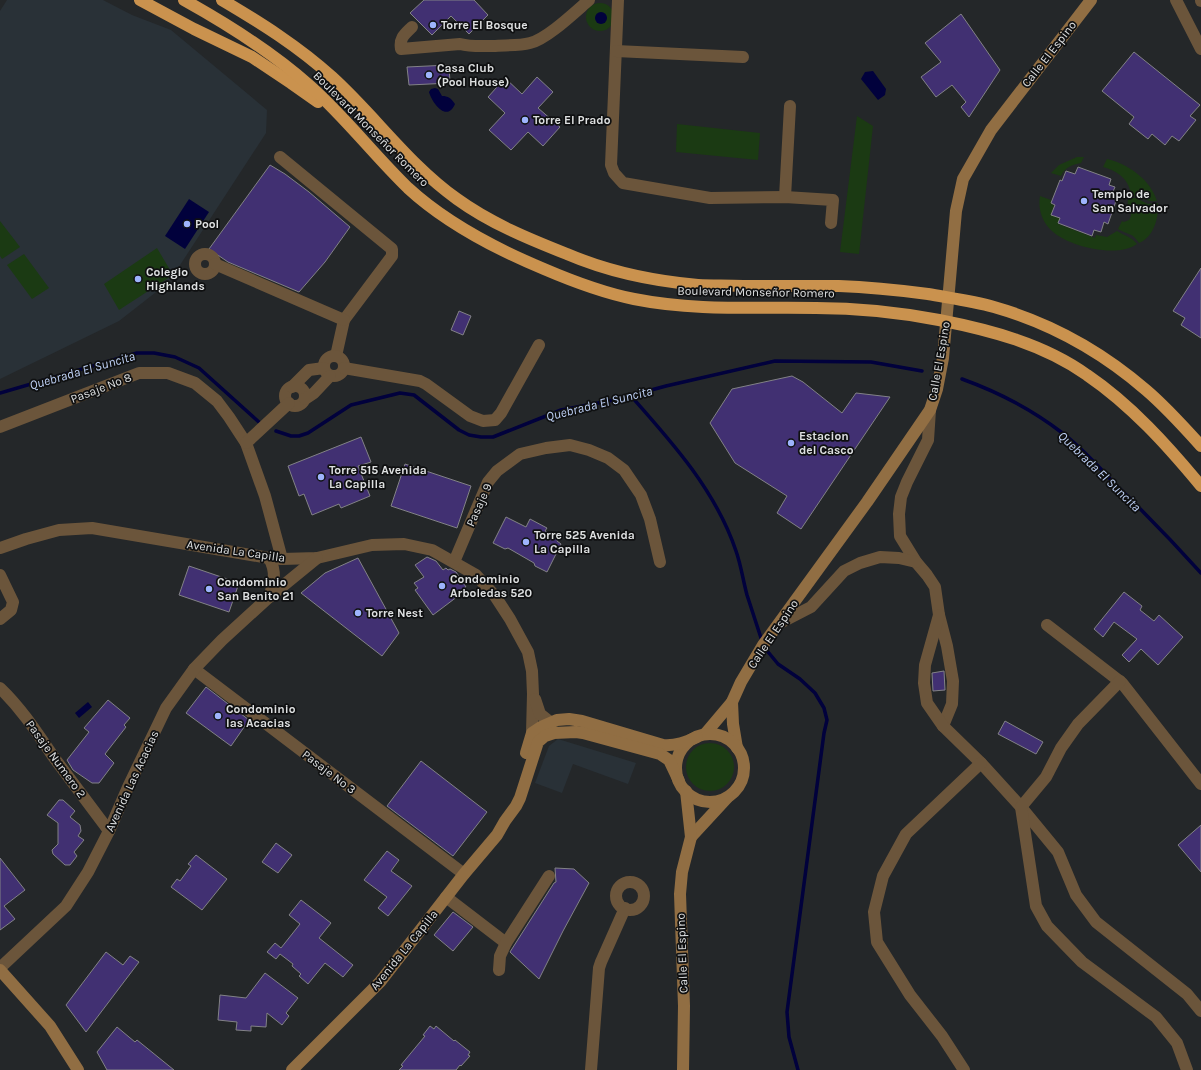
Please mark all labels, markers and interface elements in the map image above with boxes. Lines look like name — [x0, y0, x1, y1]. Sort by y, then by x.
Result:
place label: Torre El Bosque — [441, 18, 528, 32]
street label: Calle El Espino — [1019, 18, 1079, 90]
marker: Torre El Bosque — [428, 20, 438, 30]
place label: Casa Club (Pool House) — [437, 61, 509, 89]
street label: Boulevard Monseñor Romero — [310, 68, 432, 190]
marker: Casa Club (Pool House) — [424, 70, 434, 80]
place label: Torre El Prado — [533, 113, 611, 127]
marker: Torre El Prado — [520, 115, 530, 125]
place label: Templo de San Salvador — [1092, 187, 1168, 215]
marker: Templo de San Salvador — [1079, 196, 1089, 206]
place label: Pool — [195, 217, 219, 231]
marker: Pool — [182, 219, 192, 229]
place label: Colegio Highlands — [146, 265, 205, 293]
marker: Colegio Highlands — [133, 274, 143, 284]
street label: Boulevard Monseñor Romero — [677, 284, 835, 300]
street label: Calle El Espino — [925, 320, 953, 402]
water label: Quebrada El Suncita — [28, 348, 137, 393]
street label: Pasaje No 8 — [69, 370, 133, 406]
water label: Quebrada El Suncita — [544, 383, 654, 424]
water label: Quebrada El Suncita — [1055, 428, 1144, 515]
place label: Estacion del Casco — [799, 429, 854, 457]
marker: Estacion del Casco — [786, 438, 796, 448]
place label: Torre 515 Avenida La Capilla — [329, 463, 427, 491]
marker: Torre 515 Avenida La Capilla — [316, 472, 326, 482]
street label: Pasaje 9 — [463, 481, 495, 529]
place label: Torre 525 Avenida La Capilla — [534, 528, 635, 556]
street label: Avenida La Capilla — [186, 537, 286, 565]
marker: Torre 525 Avenida La Capilla — [521, 537, 531, 547]
place label: Condominio Arboledas 520 — [450, 572, 532, 600]
place label: Condominio San Benito 21 — [217, 575, 294, 603]
marker: Condominio Arboledas 520 — [437, 581, 447, 591]
marker: Condominio San Benito 21 — [204, 584, 214, 594]
street label: Calle El Espino — [745, 597, 801, 671]
place label: Torre Nest — [366, 606, 423, 620]
marker: Torre Nest — [353, 608, 363, 618]
place label: Condominio las Acacias — [226, 702, 296, 730]
marker: Condominio las Acacias — [213, 711, 223, 721]
street label: Pasaje Numero 2 — [23, 717, 89, 801]
street label: Avenida Las Acacias — [102, 728, 162, 834]
street label: Pasaje No 3 — [299, 747, 359, 797]
street label: Avenida La Capilla — [367, 907, 441, 993]
street label: Calle El Espino — [674, 913, 690, 993]

